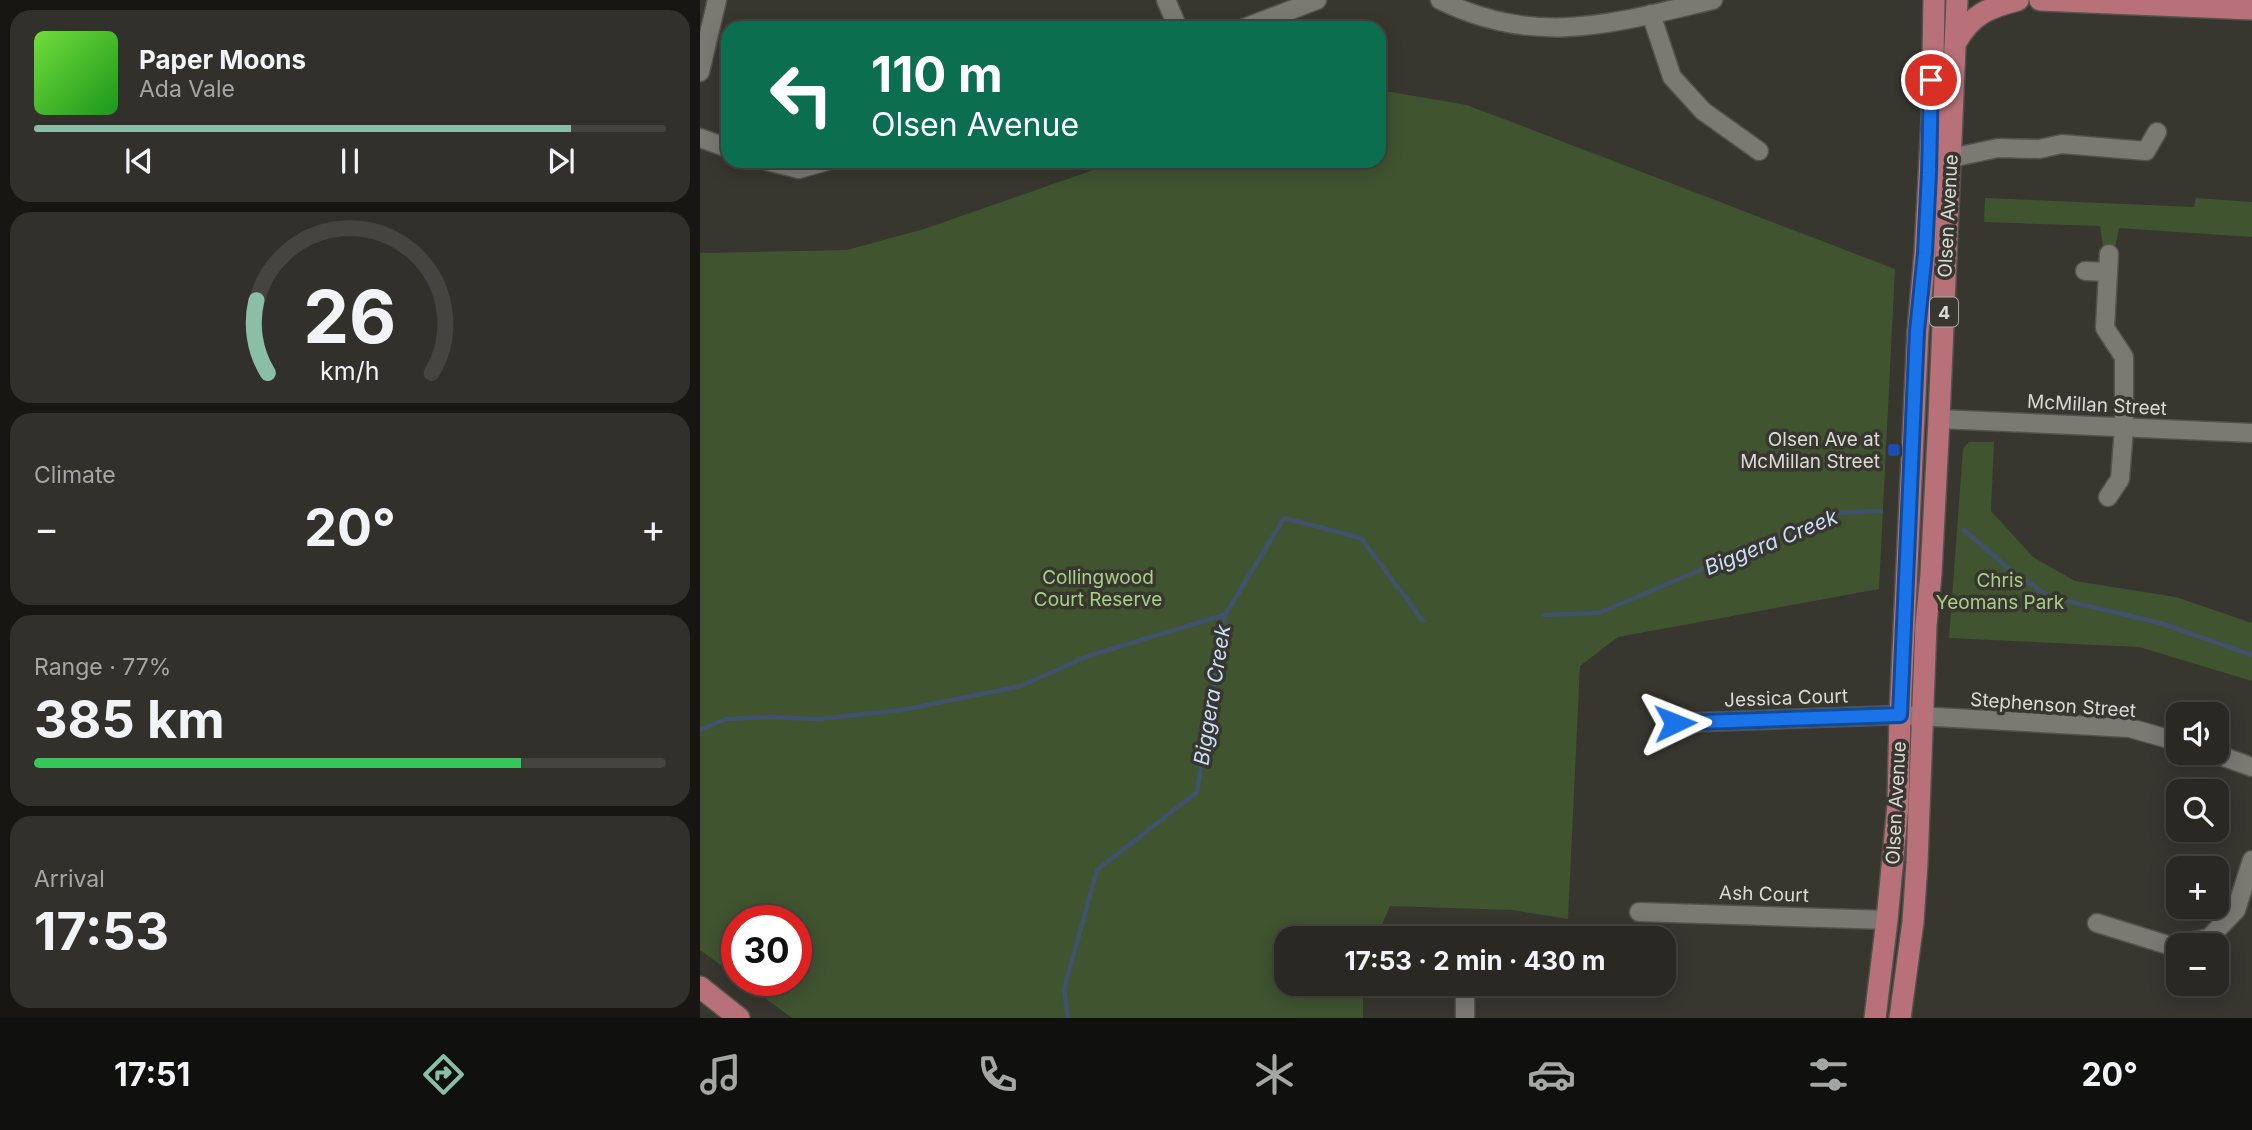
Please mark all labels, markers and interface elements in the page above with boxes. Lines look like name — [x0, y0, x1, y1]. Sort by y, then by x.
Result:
text: Paper Moons — [139, 44, 306, 75]
text: 110 m — [871, 45, 1003, 104]
icon: left — [756, 49, 847, 140]
pin — [1901, 50, 1961, 110]
icon: arrive — [1912, 61, 1950, 99]
text: Ada Vale — [139, 75, 235, 103]
text: Olsen Avenue — [871, 105, 1079, 144]
icon: previous — [120, 142, 158, 180]
icon: pause — [331, 142, 369, 180]
icon: next — [542, 142, 580, 180]
street label: Olsen Avenue — [1933, 154, 1963, 278]
text: 26 — [303, 273, 397, 362]
road number: 4 — [1930, 298, 1958, 326]
text: km/h — [320, 356, 380, 386]
street label: McMillan Street — [2027, 390, 2167, 420]
place label: Olsen Ave at McMillan Street — [1740, 428, 1880, 473]
marker: Olsen Ave at McMillan Street — [1886, 442, 1902, 458]
text: Climate — [34, 461, 116, 489]
text: 20° — [304, 496, 396, 559]
water label: Biggera Creek — [1701, 504, 1842, 580]
text: − — [34, 505, 59, 551]
text: + — [641, 505, 666, 551]
park label: Collingwood Court Reserve — [1034, 566, 1162, 611]
park label: Chris Yeomans Park — [1936, 569, 2065, 614]
water label: Biggera Creek — [1189, 623, 1235, 767]
text: Range · 77% — [34, 653, 171, 681]
street label: Jessica Court — [1724, 684, 1848, 712]
position arrow — [1638, 686, 1712, 760]
text: 385 km — [34, 688, 225, 751]
street label: Stephenson Street — [1969, 688, 2137, 722]
map controls — [2166, 702, 2229, 996]
button: sound — [2166, 702, 2229, 765]
street label: Olsen Avenue — [1881, 741, 1911, 865]
button: search — [2166, 779, 2229, 842]
button: + — [2166, 856, 2229, 919]
text: Arrival — [34, 865, 105, 893]
street label: Ash Court — [1719, 881, 1809, 907]
text: 17:53 — [34, 900, 169, 963]
speed limit sign: 30 — [721, 905, 812, 996]
button: − — [2166, 933, 2229, 996]
text: 17:53 · 2 min · 430 m — [1345, 945, 1605, 976]
icon: directions — [419, 1050, 468, 1099]
icon: music — [696, 1050, 745, 1099]
icon: phone — [973, 1050, 1022, 1099]
icon: climate — [1250, 1050, 1299, 1099]
icon: car — [1527, 1050, 1576, 1099]
icon: filters — [1804, 1050, 1853, 1099]
text: 17:51 — [114, 1055, 190, 1094]
text: 20° — [2081, 1055, 2138, 1094]

